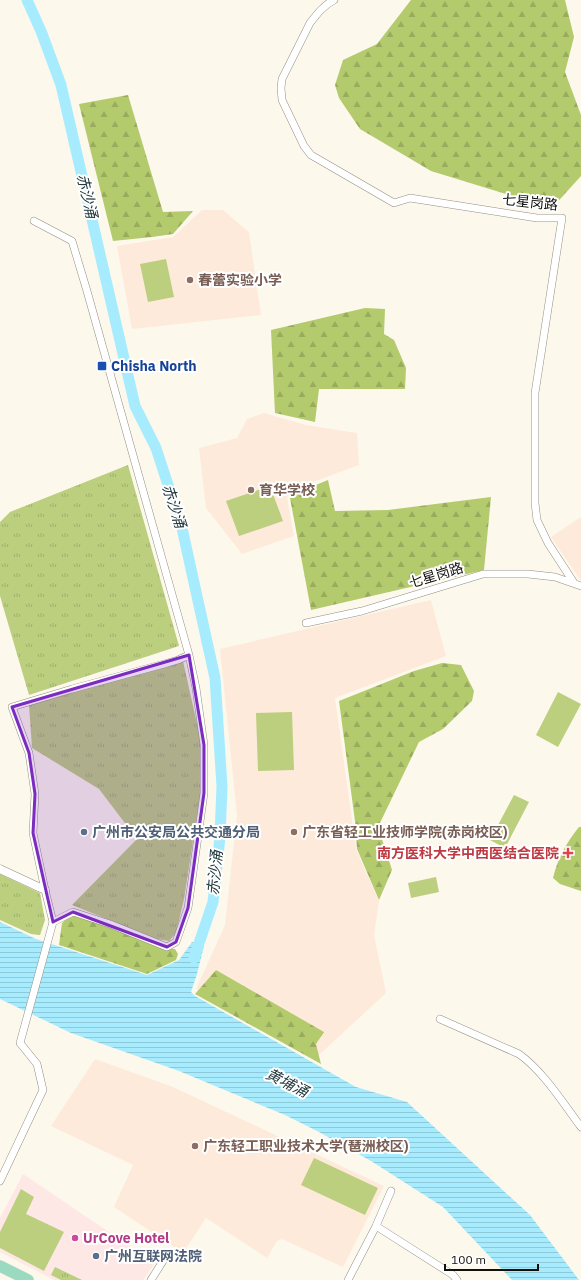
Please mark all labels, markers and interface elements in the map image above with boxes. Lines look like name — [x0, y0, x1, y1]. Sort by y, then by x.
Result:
water label: 赤沙涌 — [73, 172, 102, 222]
street label: 七星岗路 — [501, 190, 559, 214]
place label: 春蕾实验小学 — [198, 271, 282, 289]
marker: 春蕾实验小学 — [185, 275, 195, 285]
place label: Chisha North — [111, 357, 197, 375]
marker: Chisha North — [96, 360, 108, 372]
place label: 育华学校 — [259, 481, 315, 499]
water label: 赤沙涌 — [158, 482, 191, 532]
marker: 育华学校 — [246, 485, 256, 495]
street label: 七星岗路 — [407, 558, 465, 592]
place label: 广州市公安局公共交通分局 — [92, 823, 260, 841]
place label: 广东省轻工业技师学院(赤岗校区) — [302, 823, 508, 841]
marker: 广州市公安局公共交通分局 — [79, 827, 89, 837]
marker: 广东省轻工业技师学院(赤岗校区) — [289, 827, 299, 837]
place label: 南方医科大学中西医结合医院 — [377, 844, 559, 862]
marker: 南方医科大学中西医结合医院 — [562, 847, 574, 859]
water label: 赤沙涌 — [203, 848, 226, 896]
water label: 黄埔涌 — [263, 1064, 313, 1102]
place label: 广东轻工职业技术大学(琶洲校区) — [203, 1137, 409, 1155]
marker: 广东轻工职业技术大学(琶洲校区) — [190, 1141, 200, 1151]
place label: UrCove Hotel — [83, 1229, 169, 1247]
marker: UrCove Hotel — [70, 1233, 80, 1243]
scale bar — [445, 1246, 538, 1272]
place label: 广州互联网法院 — [104, 1247, 202, 1265]
marker: 广州互联网法院 — [91, 1251, 101, 1261]
text: 100 m — [451, 1252, 486, 1267]

